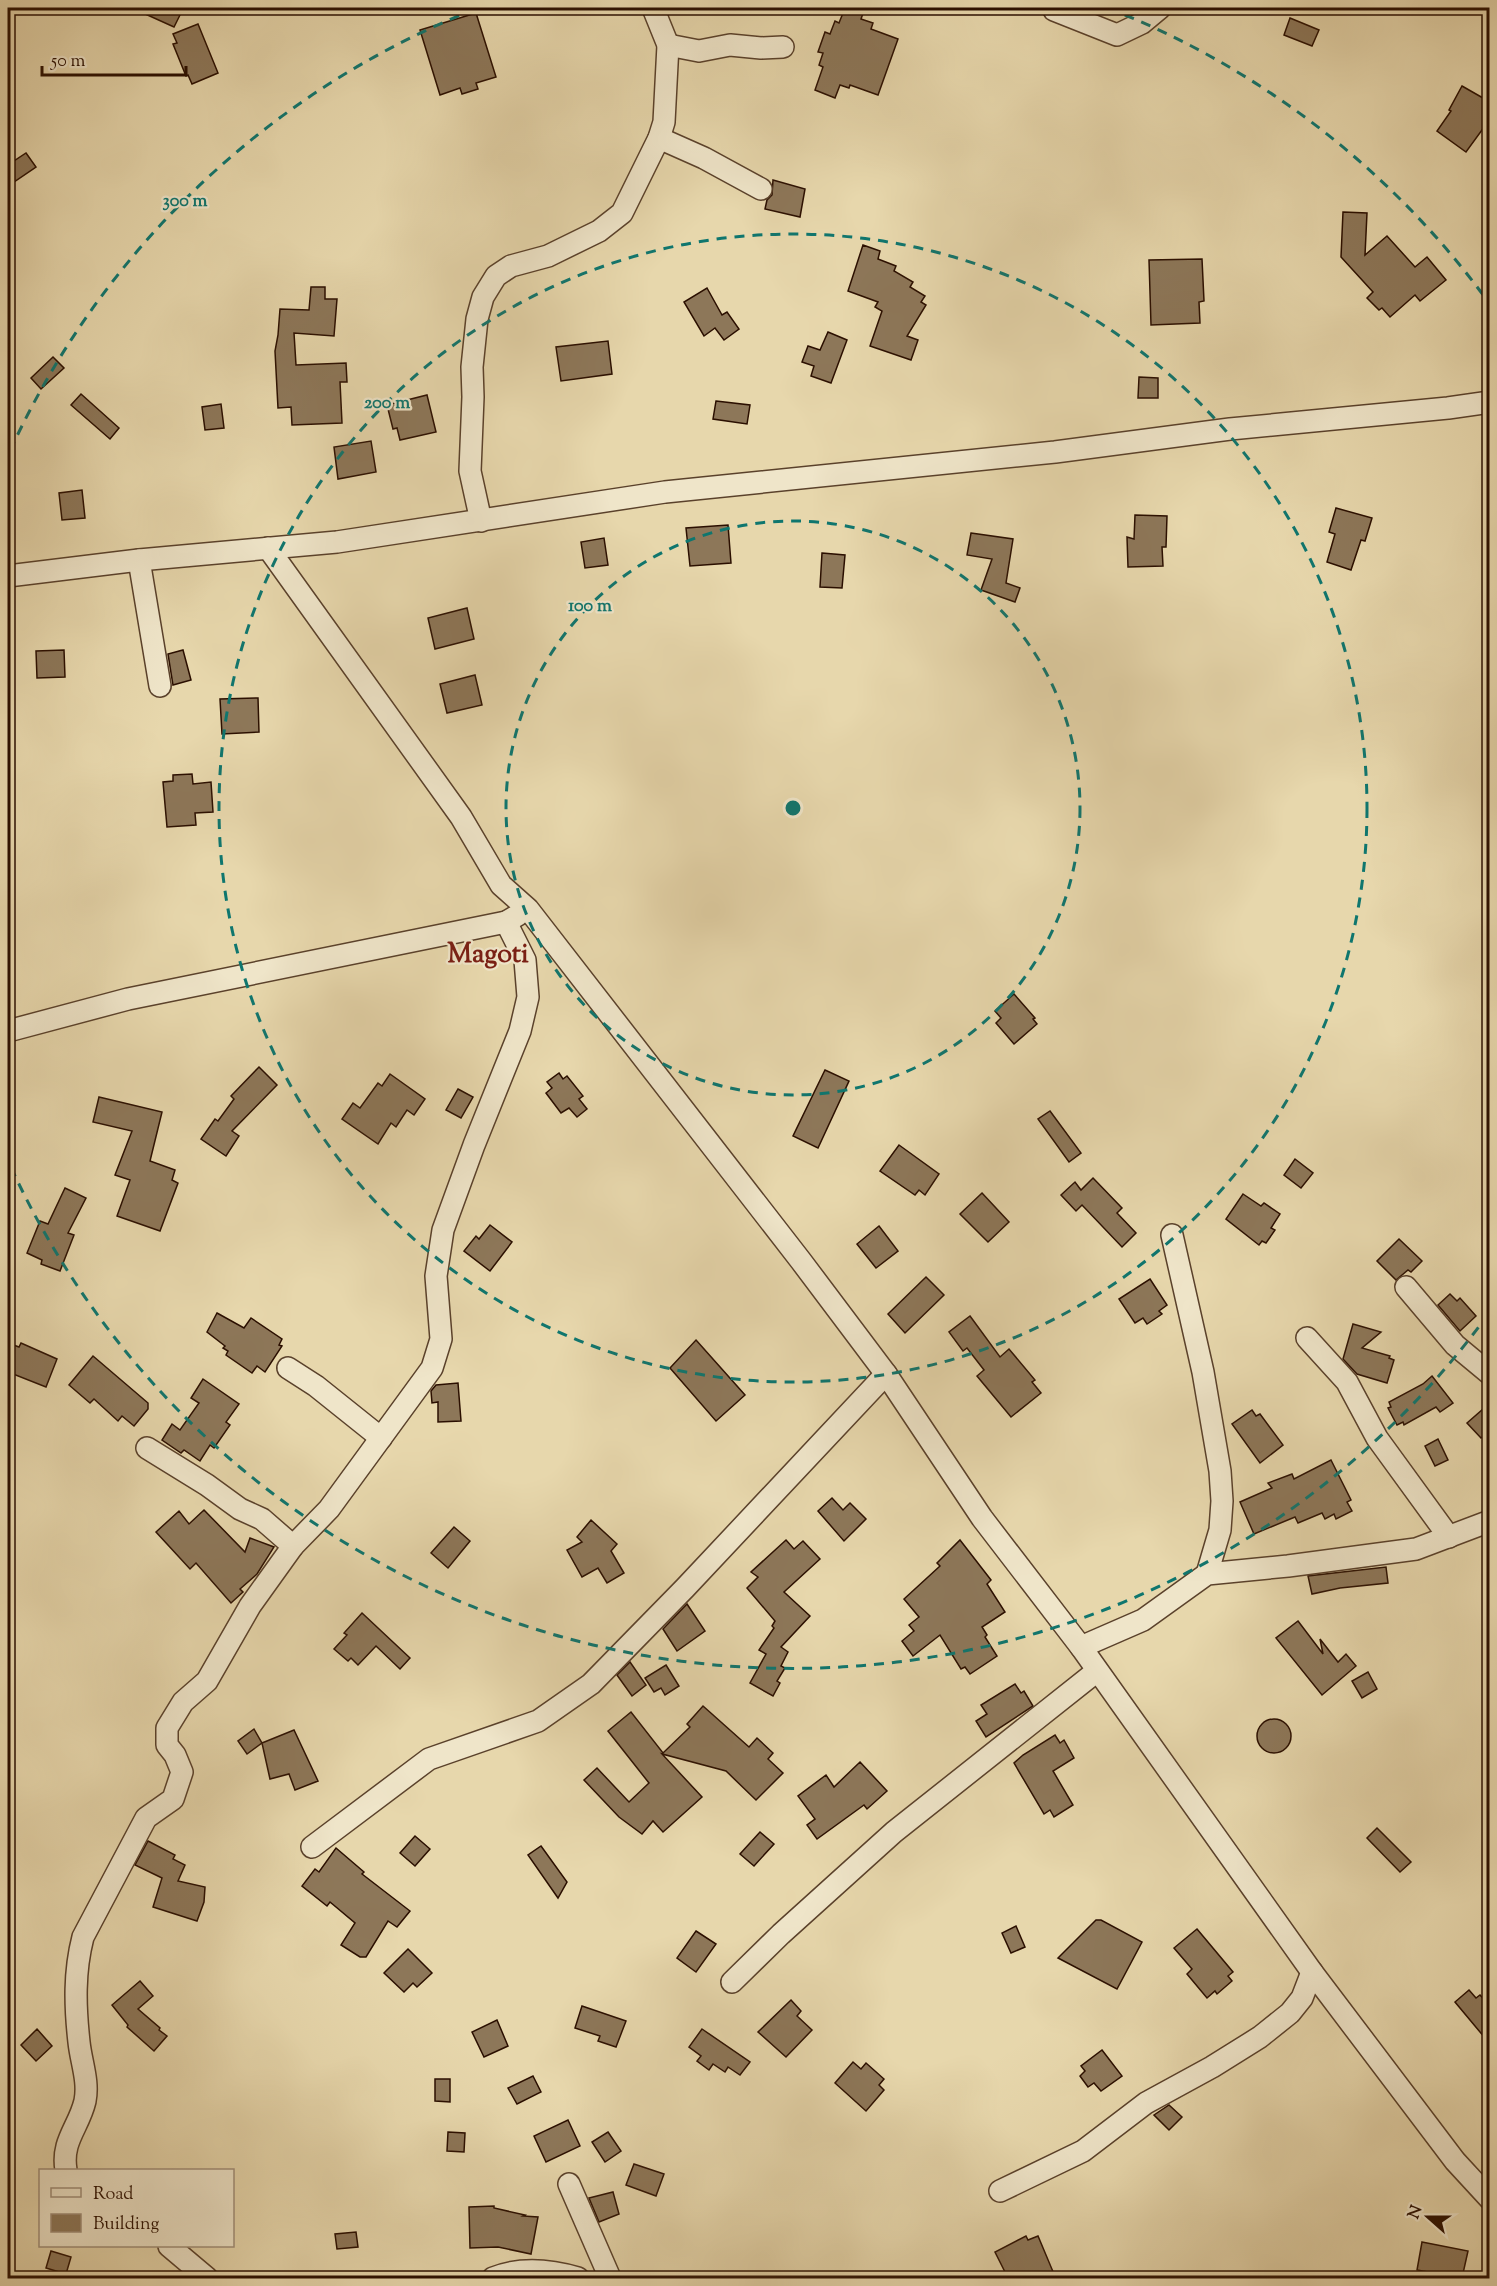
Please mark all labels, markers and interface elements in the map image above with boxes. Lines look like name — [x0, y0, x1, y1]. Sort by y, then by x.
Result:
scale bar — [42, 39, 186, 77]
text: 50 m — [50, 49, 86, 75]
text: 300 m — [163, 189, 208, 215]
text: 200 m — [364, 391, 410, 417]
text: 100 m — [568, 594, 612, 620]
centre of rings — [783, 798, 803, 818]
district label: Magoti — [447, 936, 529, 975]
legend — [39, 2169, 234, 2247]
text: Road — [93, 2182, 133, 2208]
north arrow — [1398, 2187, 1458, 2247]
text: N — [1403, 2202, 1429, 2223]
text: Building — [93, 2212, 159, 2238]

